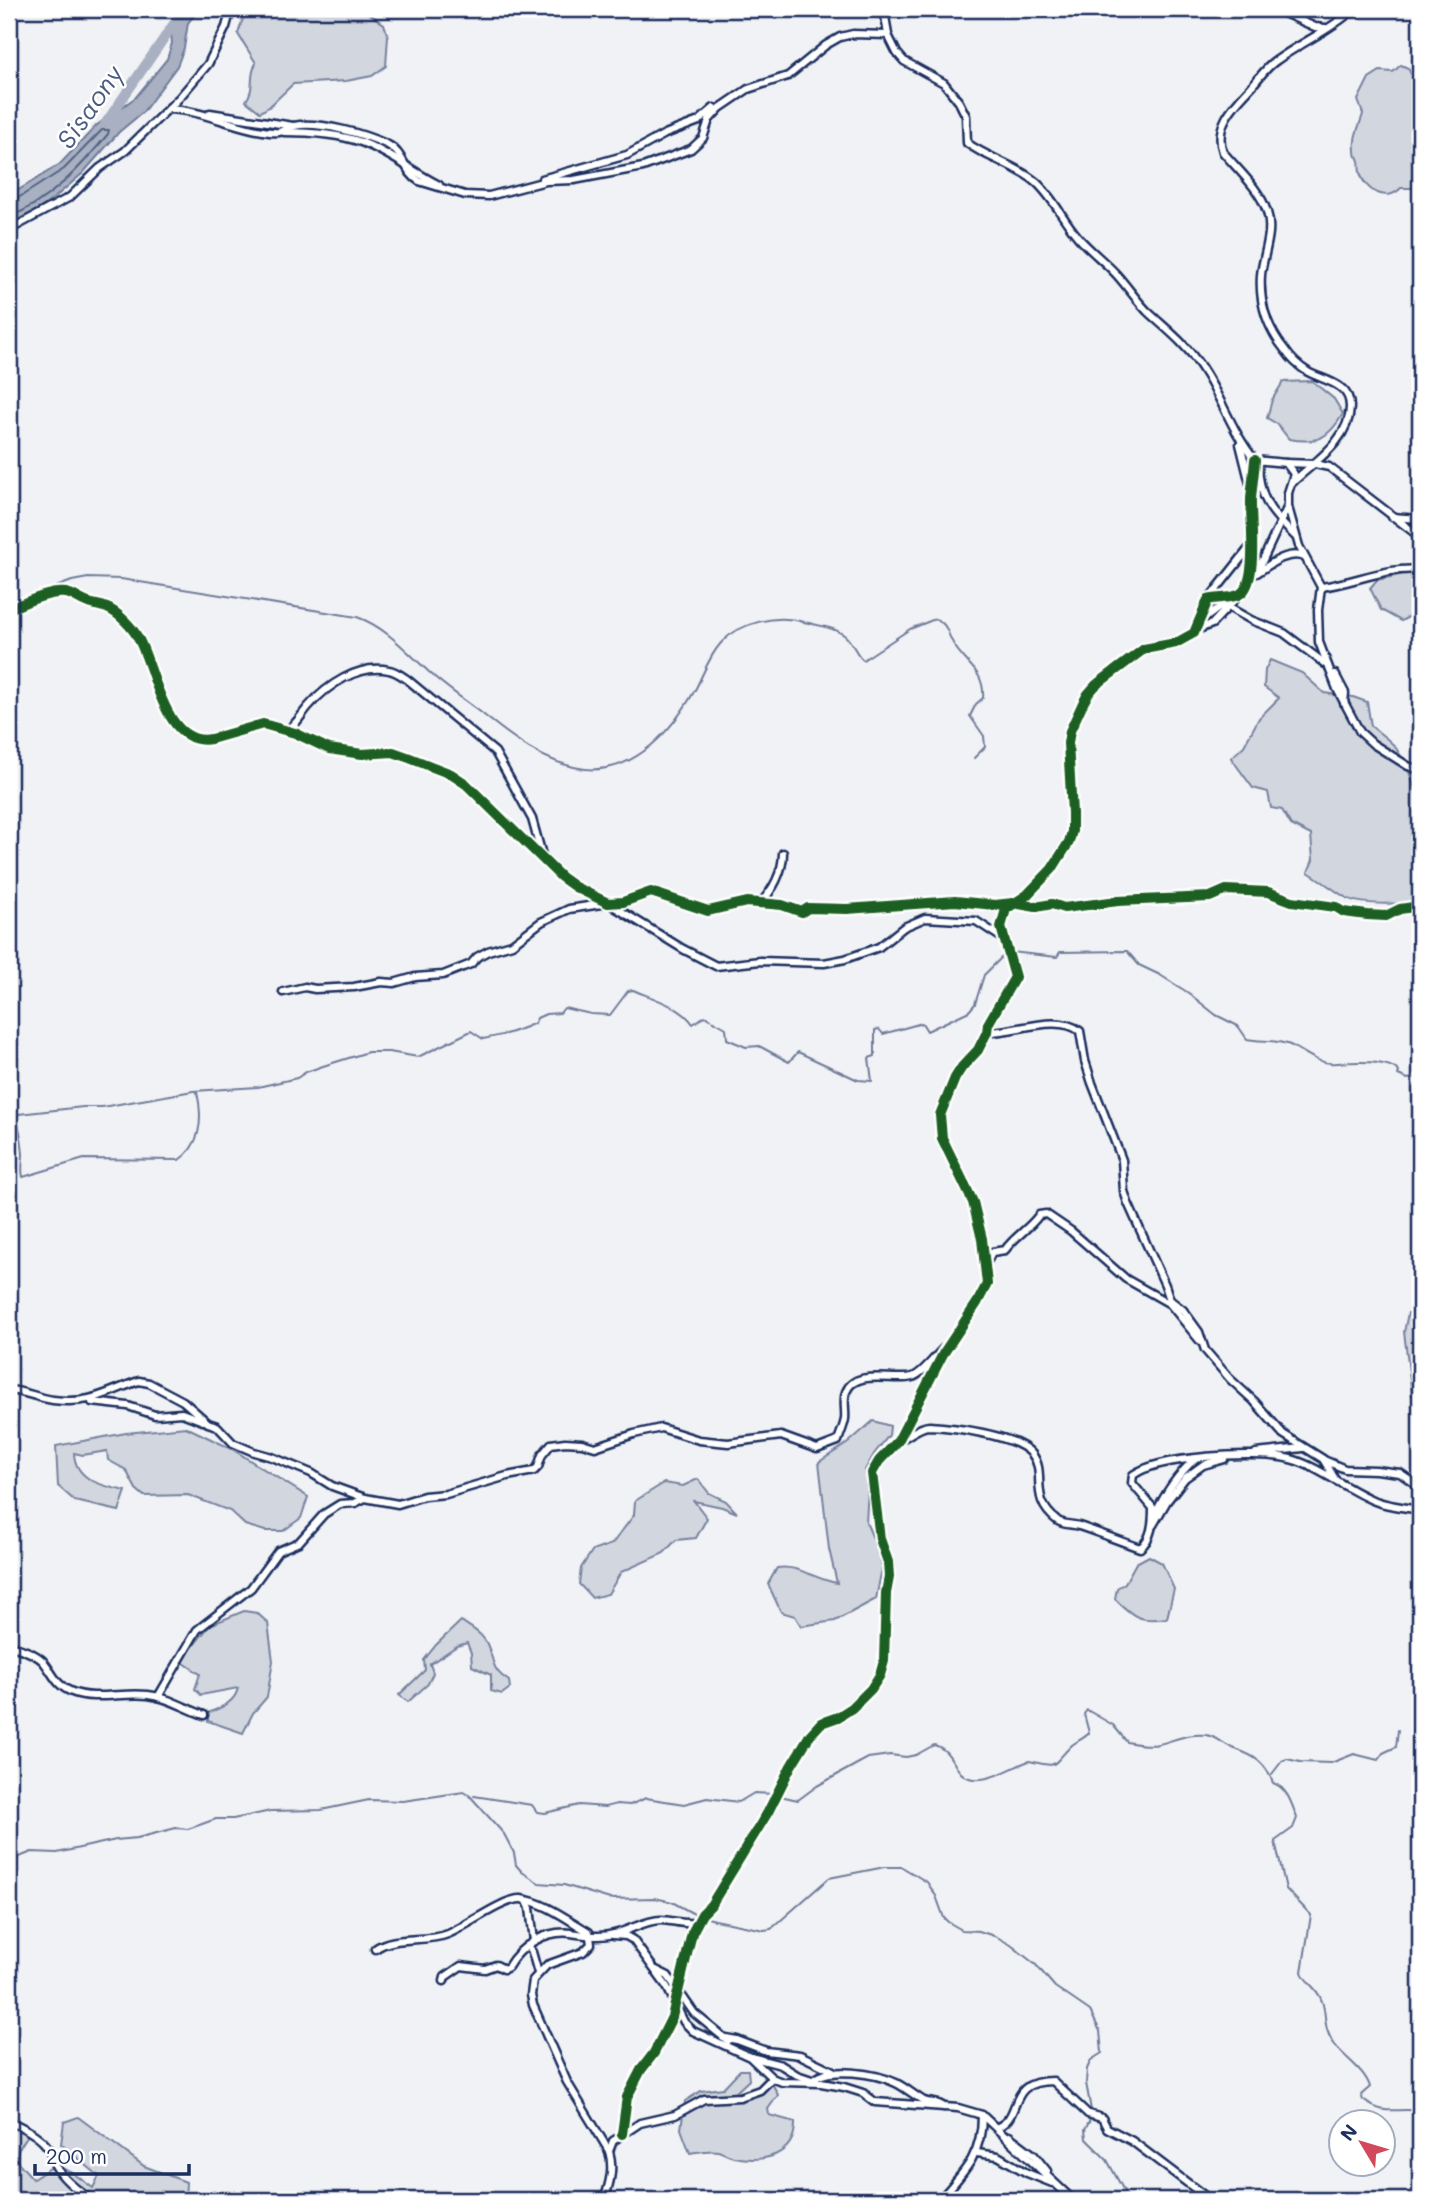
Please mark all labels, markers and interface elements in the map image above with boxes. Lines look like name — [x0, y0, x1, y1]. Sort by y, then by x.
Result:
water label: Sisaony — [48, 57, 131, 155]
north arrow — [1328, 2108, 1398, 2178]
text: N — [1334, 2119, 1362, 2146]
scale bar — [35, 2132, 189, 2176]
text: 200 m — [46, 2142, 107, 2169]

